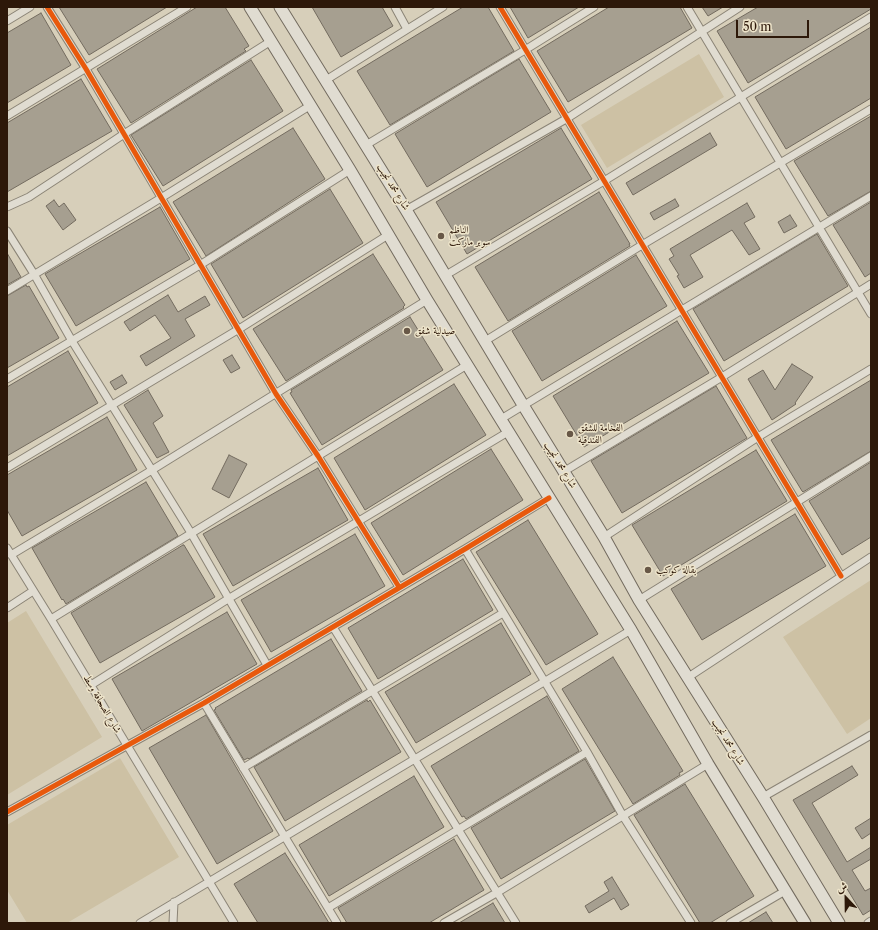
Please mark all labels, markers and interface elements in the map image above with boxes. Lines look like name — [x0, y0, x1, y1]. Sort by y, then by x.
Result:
scale bar — [738, 12, 811, 38]
text: 50 m — [743, 19, 772, 34]
street label: شارع محمد نجيب — [374, 162, 412, 212]
place label: الناظم سوبر ماركت — [449, 224, 491, 248]
marker: الناظم سوبر ماركت — [436, 231, 446, 241]
place label: صيدلية شفق — [415, 325, 455, 337]
marker: صيدلية شفق — [402, 326, 412, 336]
place label: الفخامة للشقق الفندقية — [578, 422, 623, 446]
marker: الفخامة للشقق الفندقية — [565, 429, 575, 439]
street label: شارع محمد نجيب — [541, 440, 579, 490]
place label: بقالة كوكب — [656, 564, 696, 576]
marker: بقالة كوكب — [643, 565, 653, 575]
street label: شارع الصحافة وسط — [80, 673, 124, 735]
street label: شارع محمد نجيب — [709, 717, 747, 767]
north arrow — [826, 878, 866, 918]
text: ش — [834, 878, 849, 895]

